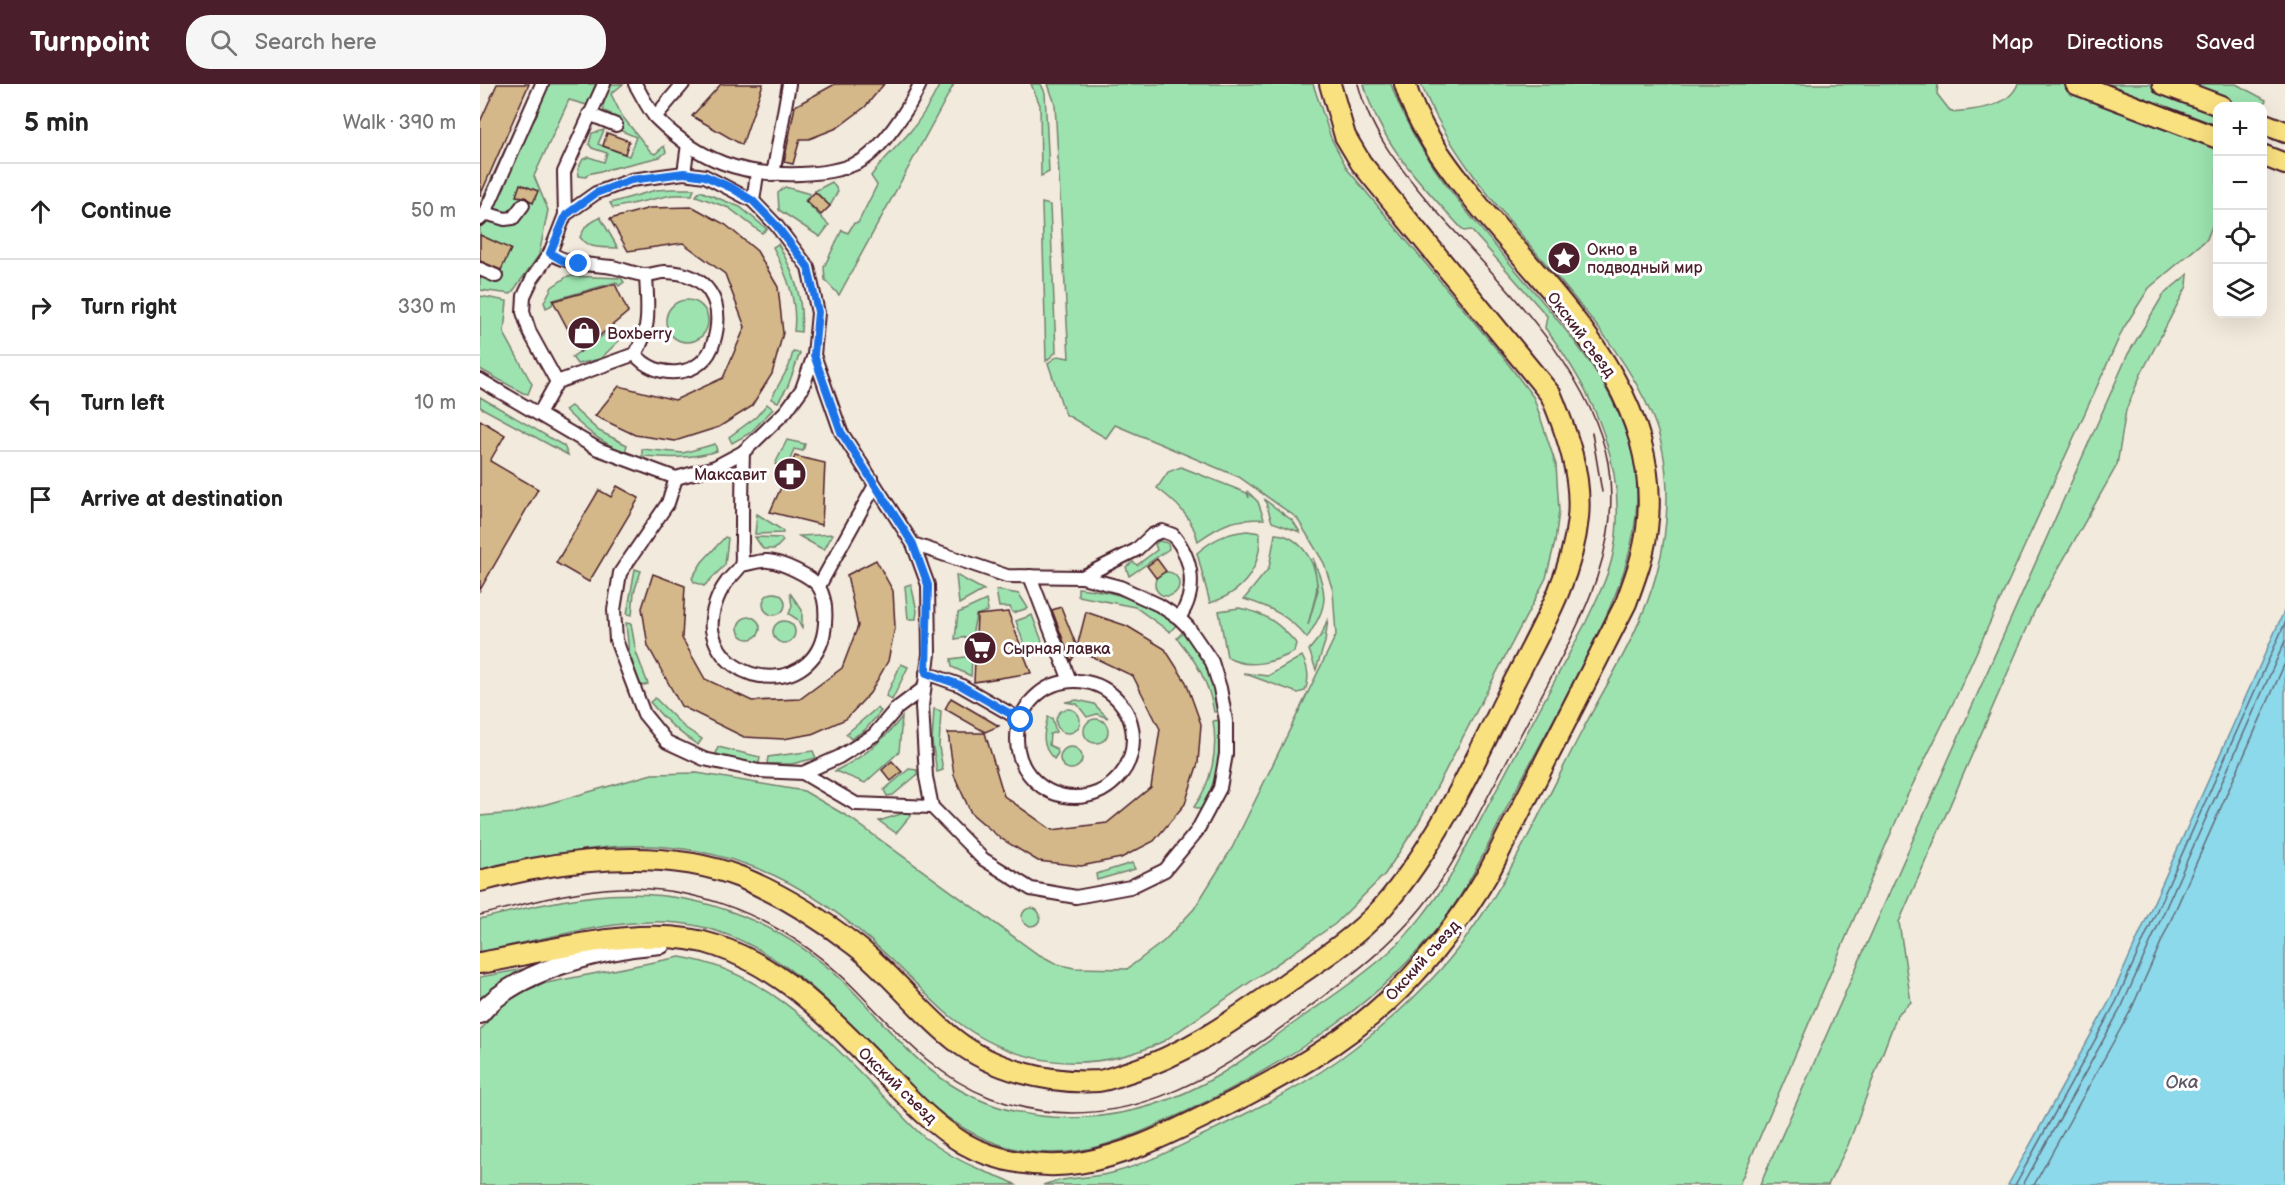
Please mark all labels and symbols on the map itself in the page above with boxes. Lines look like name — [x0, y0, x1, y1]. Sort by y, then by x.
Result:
place icon: Окно в подводный мир — [1546, 240, 1582, 276]
place label: Окно в подводный мир — [1587, 241, 1702, 278]
route end — [565, 250, 591, 276]
street label: Окский съезд — [1543, 289, 1619, 381]
shop icon: Boxberry — [566, 315, 602, 351]
place label: Boxberry — [607, 325, 673, 344]
pharmacy icon: Максавит — [772, 456, 808, 492]
place label: Максавит — [694, 466, 768, 485]
supermarket icon: Сырная лавка — [962, 630, 998, 666]
place label: Сырная лавка — [1003, 640, 1111, 659]
route start — [1007, 706, 1033, 732]
street label: Окский съезд — [1382, 917, 1464, 1005]
street label: Окский съезд — [854, 1044, 940, 1128]
water label: Ока — [2165, 1072, 2199, 1093]

